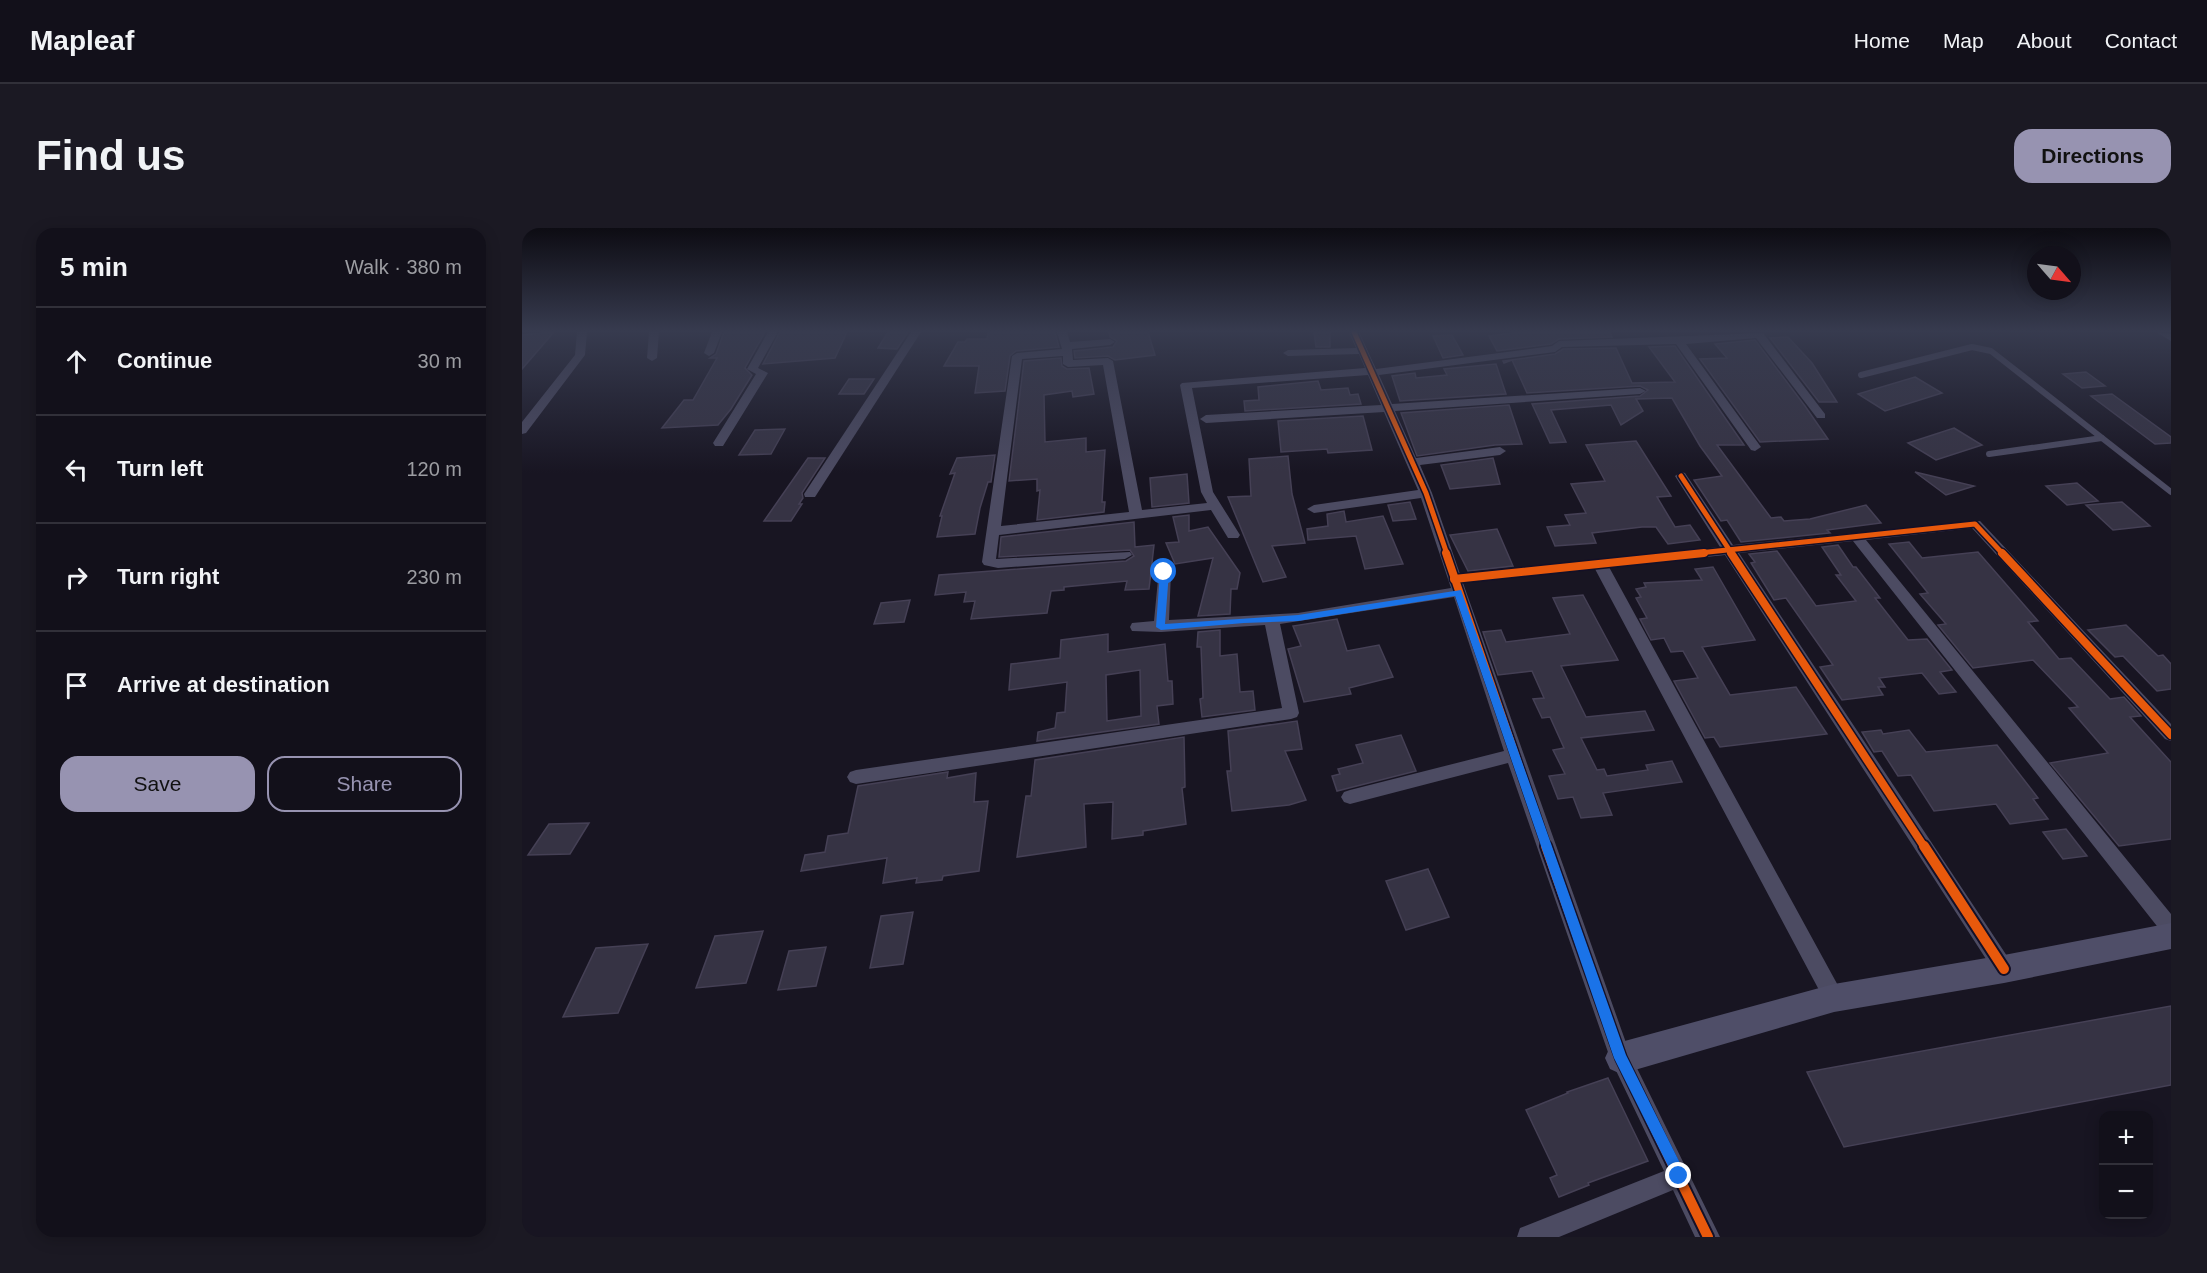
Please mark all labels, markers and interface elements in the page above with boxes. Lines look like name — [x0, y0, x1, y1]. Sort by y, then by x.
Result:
text: Mapleaf — [30, 25, 134, 56]
text: Home — [1854, 29, 1910, 52]
text: Map — [1943, 29, 1984, 52]
text: About — [2017, 29, 2072, 52]
text: Contact — [2105, 29, 2177, 52]
button: Directions — [2014, 129, 2171, 183]
text: Find us — [36, 132, 185, 179]
north arrow — [2027, 246, 2081, 300]
text: 5 min — [60, 252, 128, 282]
text: Walk · 380 m — [345, 256, 462, 278]
icon: ahead — [60, 345, 93, 378]
text: Continue — [117, 348, 212, 373]
text: 30 m — [418, 350, 462, 372]
icon: left — [60, 453, 93, 486]
text: Turn left — [117, 456, 203, 481]
text: 120 m — [406, 458, 462, 480]
route start — [1150, 558, 1176, 584]
icon: right — [60, 561, 93, 594]
text: Turn right — [117, 564, 219, 589]
text: 230 m — [406, 566, 462, 588]
icon: arrive — [60, 669, 93, 702]
text: Arrive at destination — [117, 672, 330, 697]
button: Save — [60, 756, 255, 812]
button: Share — [267, 756, 462, 812]
map controls — [2099, 1111, 2153, 1219]
button: + — [2099, 1111, 2153, 1165]
route end — [1665, 1162, 1691, 1188]
button: − — [2099, 1165, 2153, 1219]

